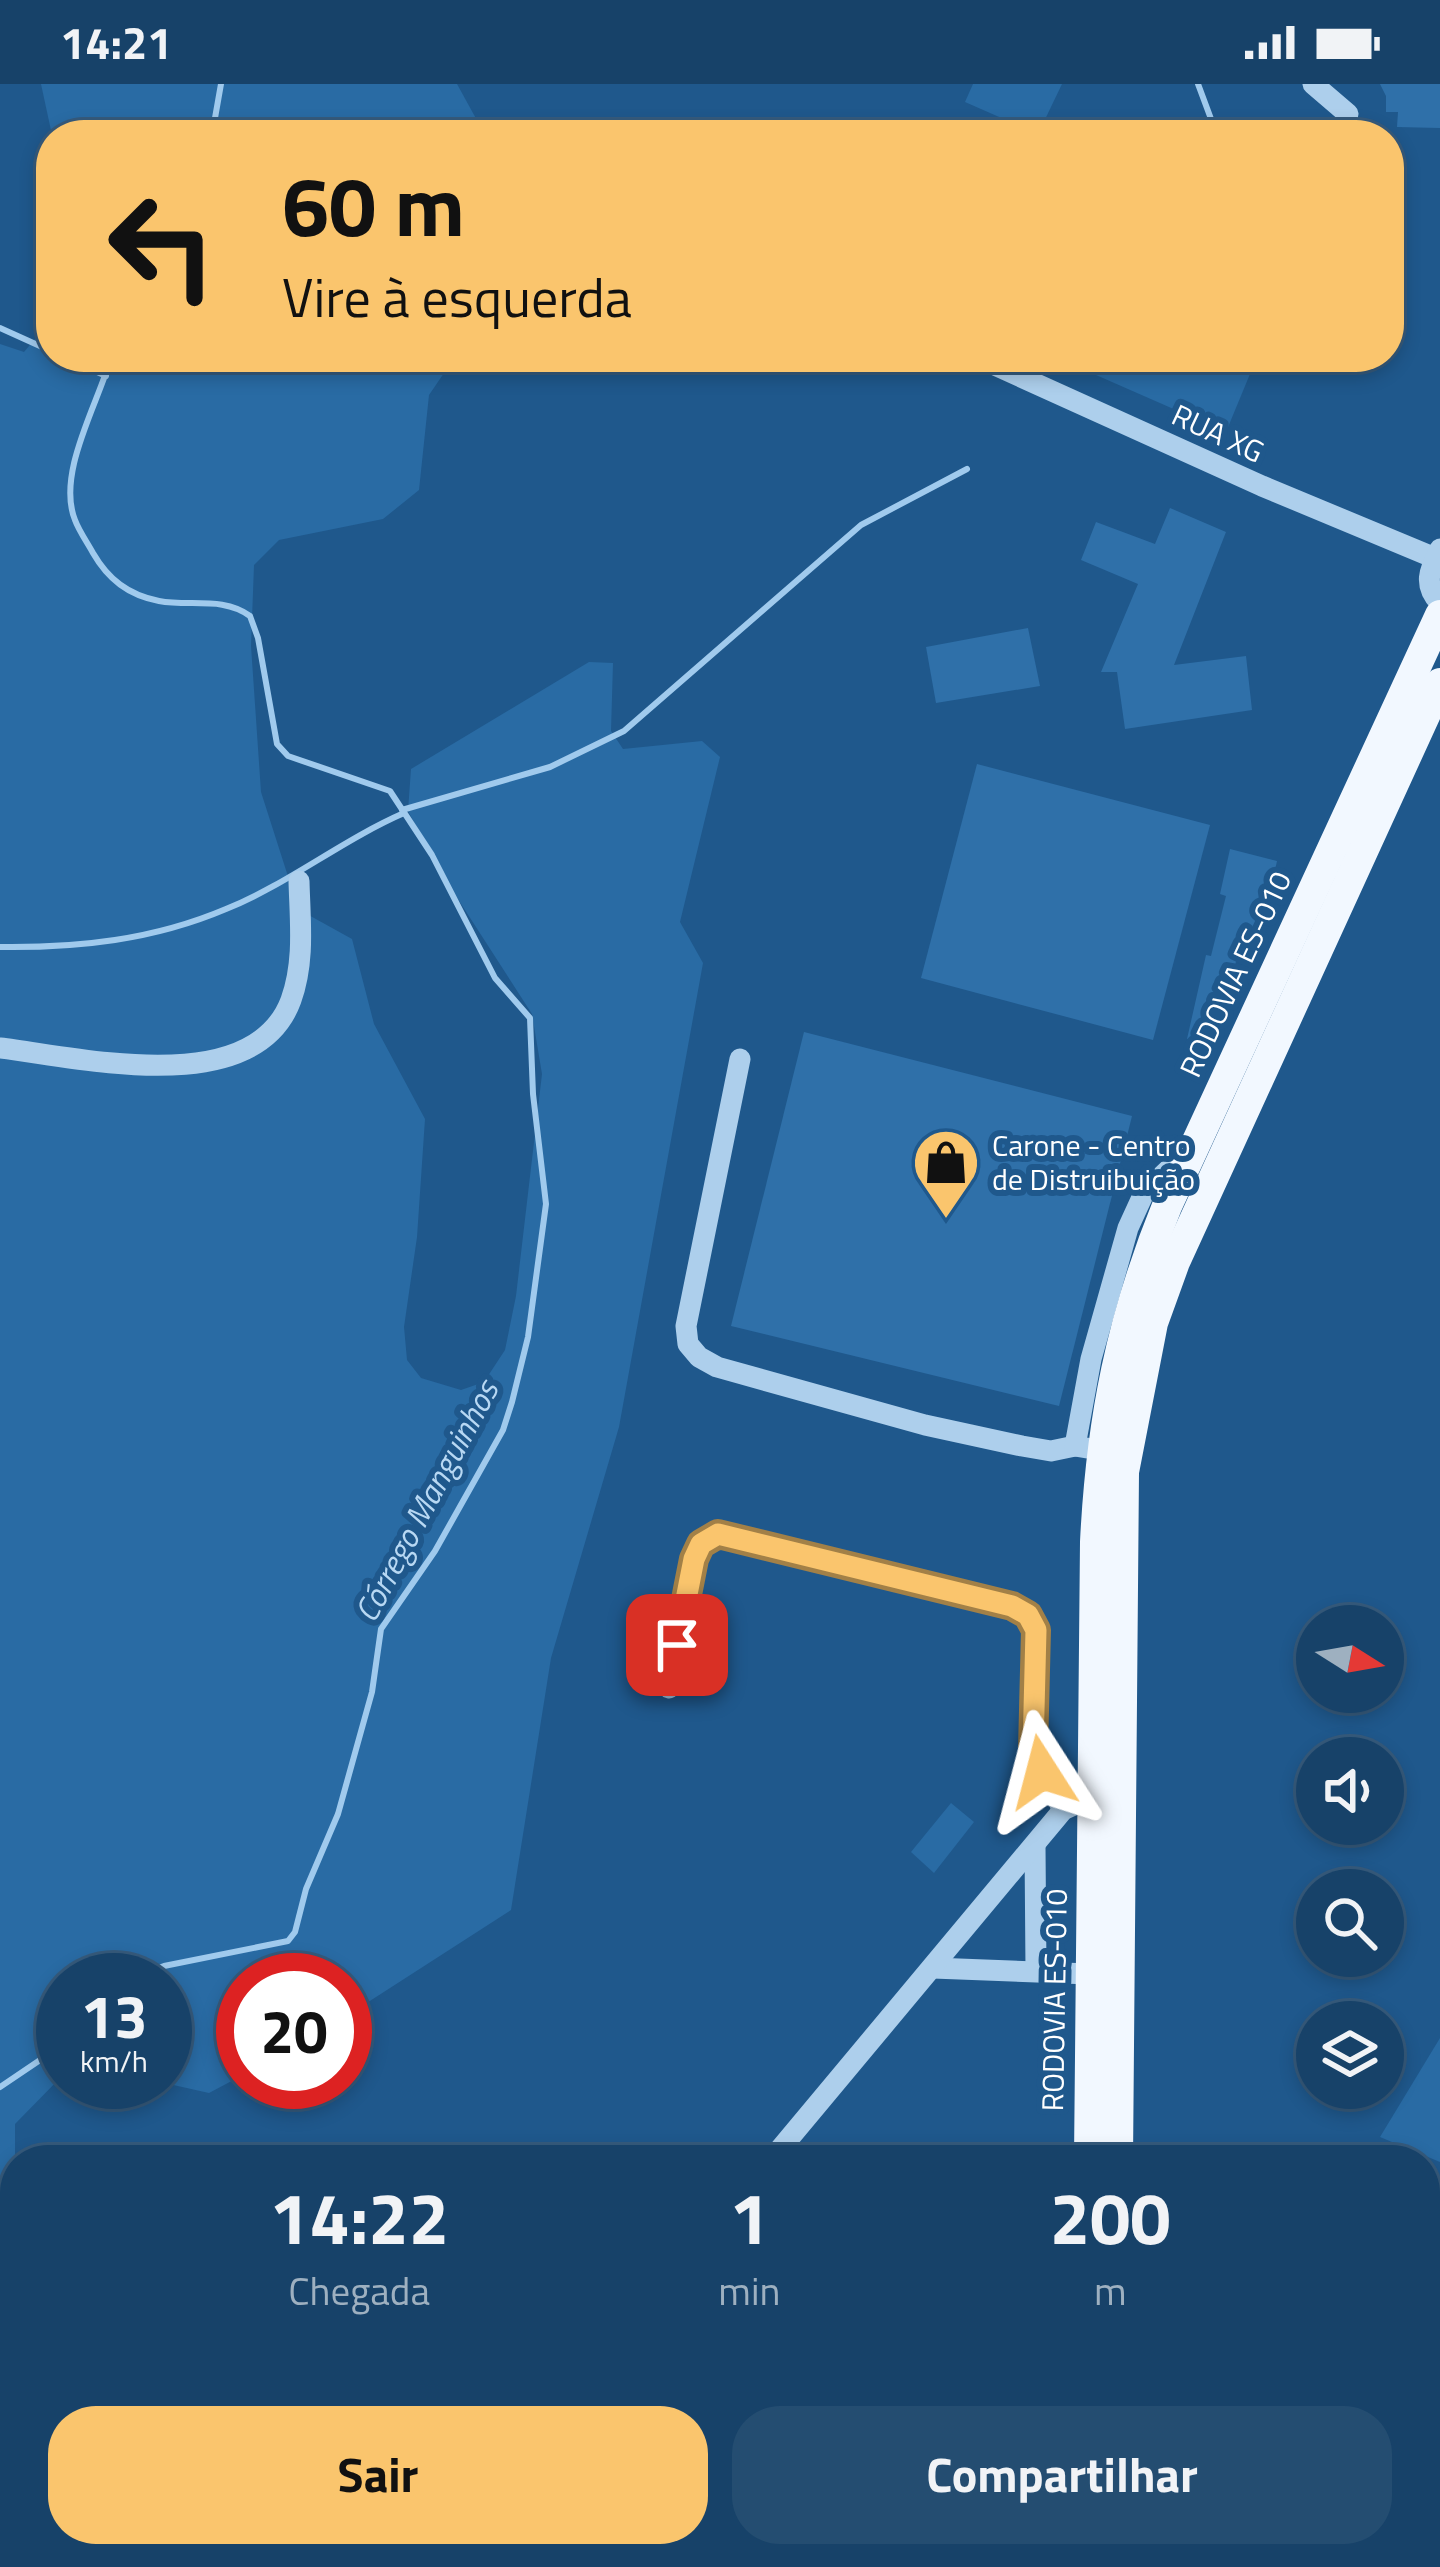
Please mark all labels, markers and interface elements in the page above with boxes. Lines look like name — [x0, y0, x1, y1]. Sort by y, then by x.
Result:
text: 14:21 — [60, 8, 172, 76]
text: 60 m — [282, 141, 465, 269]
icon: left — [84, 168, 240, 324]
text: Vire à esquerda — [282, 256, 632, 338]
street label: RUA XG — [1164, 392, 1272, 474]
street label: RODOVIA ES-010 — [1167, 863, 1303, 1085]
place label: Carone - Centro de Distruibuição — [992, 1122, 1195, 1202]
shop icon: Carone - Centro de Distruibuição — [911, 1127, 981, 1221]
water label: Córrego Manguinhos — [341, 1369, 512, 1631]
pin — [626, 1594, 728, 1696]
north arrow — [1296, 1605, 1404, 1713]
map controls — [1296, 1605, 1404, 2109]
icon: arrive — [644, 1612, 710, 1678]
position arrow — [979, 1709, 1105, 1835]
button: sound — [1296, 1737, 1404, 1845]
button: search — [1296, 1869, 1404, 1977]
street label: RODOVIA ES-010 — [1029, 1888, 1079, 2112]
speed limit sign: 20 — [216, 1953, 372, 2109]
text: 13 — [80, 1970, 148, 2061]
button: layers — [1296, 2001, 1404, 2109]
text: km/h — [80, 2038, 148, 2084]
text: 14:22 — [269, 2162, 449, 2272]
text: 1 — [729, 2162, 770, 2272]
text: 200 — [1050, 2162, 1171, 2272]
text: Chegada — [288, 2261, 430, 2320]
text: min — [718, 2261, 780, 2320]
text: m — [1094, 2261, 1126, 2320]
button: Sair — [48, 2406, 708, 2544]
button: Compartilhar — [732, 2406, 1392, 2544]

